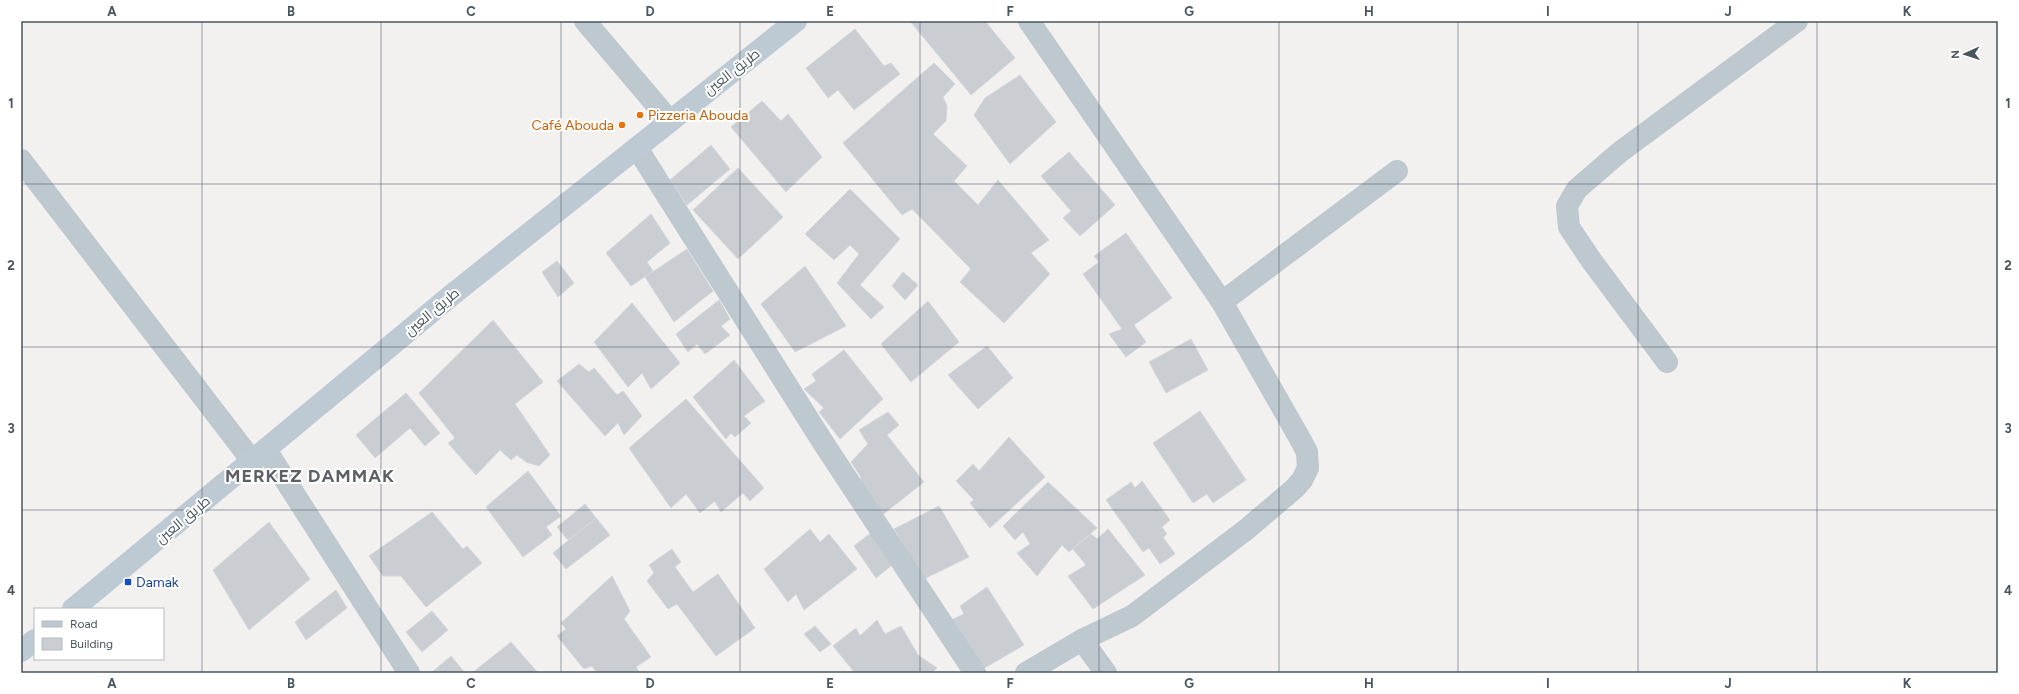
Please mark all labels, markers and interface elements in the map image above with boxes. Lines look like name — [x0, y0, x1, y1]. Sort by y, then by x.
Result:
text: A — [107, 4, 117, 19]
text: B — [287, 4, 295, 19]
text: C — [466, 4, 476, 19]
text: D — [645, 4, 655, 19]
text: E — [826, 4, 834, 19]
text: F — [1006, 4, 1014, 19]
text: G — [1184, 4, 1194, 19]
text: H — [1364, 4, 1374, 19]
text: I — [1546, 4, 1550, 19]
text: J — [1724, 4, 1732, 19]
text: K — [1903, 4, 1912, 19]
north arrow — [1945, 34, 1985, 74]
street label: طريق العين — [701, 45, 763, 99]
text: N — [1949, 50, 1962, 59]
text: 1 — [8, 96, 14, 111]
text: 1 — [2005, 96, 2011, 111]
place label: Pizzeria Abouda — [648, 107, 748, 124]
marker: Pizzeria Abouda — [635, 110, 645, 120]
place label: Café Abouda — [532, 117, 614, 134]
marker: Café Abouda — [617, 120, 627, 130]
text: 2 — [7, 258, 15, 273]
text: 2 — [2004, 258, 2012, 273]
street label: طريق العين — [401, 284, 463, 340]
text: 3 — [7, 421, 15, 436]
text: 3 — [2004, 421, 2012, 436]
district label: MERKEZ DAMMAK — [225, 465, 395, 487]
street label: طريق العين — [152, 492, 214, 548]
place label: Damak — [136, 574, 179, 591]
marker: Damak — [123, 577, 133, 587]
text: 4 — [7, 583, 15, 598]
text: 4 — [2004, 583, 2012, 598]
legend — [34, 608, 164, 660]
text: Road — [70, 617, 98, 631]
text: Building — [70, 637, 113, 651]
text: A — [107, 676, 117, 691]
text: B — [287, 676, 295, 691]
text: C — [466, 676, 476, 691]
text: D — [645, 676, 655, 691]
text: E — [826, 676, 834, 691]
text: F — [1006, 676, 1014, 691]
text: G — [1184, 676, 1194, 691]
text: H — [1364, 676, 1374, 691]
text: I — [1546, 676, 1550, 691]
text: J — [1724, 676, 1732, 691]
text: K — [1903, 676, 1912, 691]

